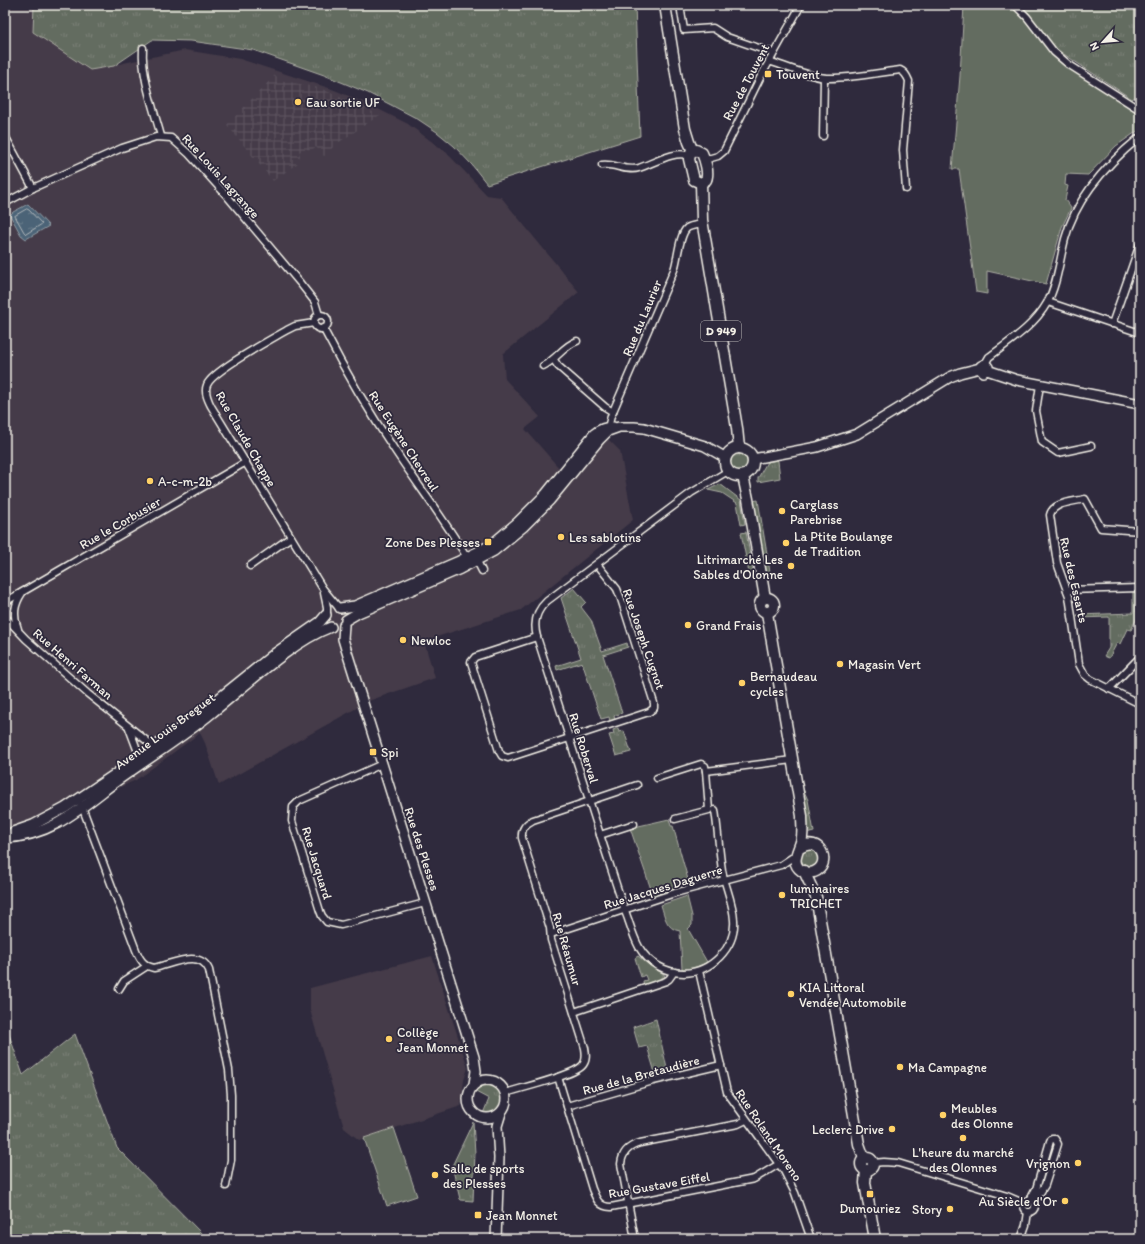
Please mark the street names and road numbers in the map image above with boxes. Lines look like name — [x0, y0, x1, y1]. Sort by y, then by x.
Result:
street label: Rue de Touvent — [719, 41, 773, 123]
street label: Rue Louis Lagrange — [179, 131, 263, 221]
street label: Rue du Laurier — [619, 277, 665, 358]
road number: D 949 — [701, 321, 741, 341]
street label: Rue Eugène Chevreul — [366, 388, 442, 494]
street label: Rue Claude Chappe — [213, 389, 279, 489]
street label: Rue le Corbusier — [77, 494, 163, 552]
street label: Rue des Essarts — [1057, 536, 1091, 625]
street label: Rue Joseph Cugnot — [620, 587, 668, 691]
street label: Rue Henri Farman — [30, 625, 116, 703]
street label: Avenue Louis Breguet — [112, 690, 218, 772]
street label: Rue Roberval — [566, 711, 602, 785]
street label: Rue des Plesses — [401, 805, 443, 893]
street label: Rue Jacquard — [299, 825, 335, 901]
street label: Rue Jacques Daguerre — [602, 862, 724, 912]
street label: Rue Réaumur — [549, 911, 585, 987]
street label: Rue de la Bretaudière — [581, 1052, 701, 1098]
street label: Rue Roland Moreno — [733, 1086, 806, 1184]
street label: Rue Gustave Eiffel — [607, 1169, 711, 1201]

